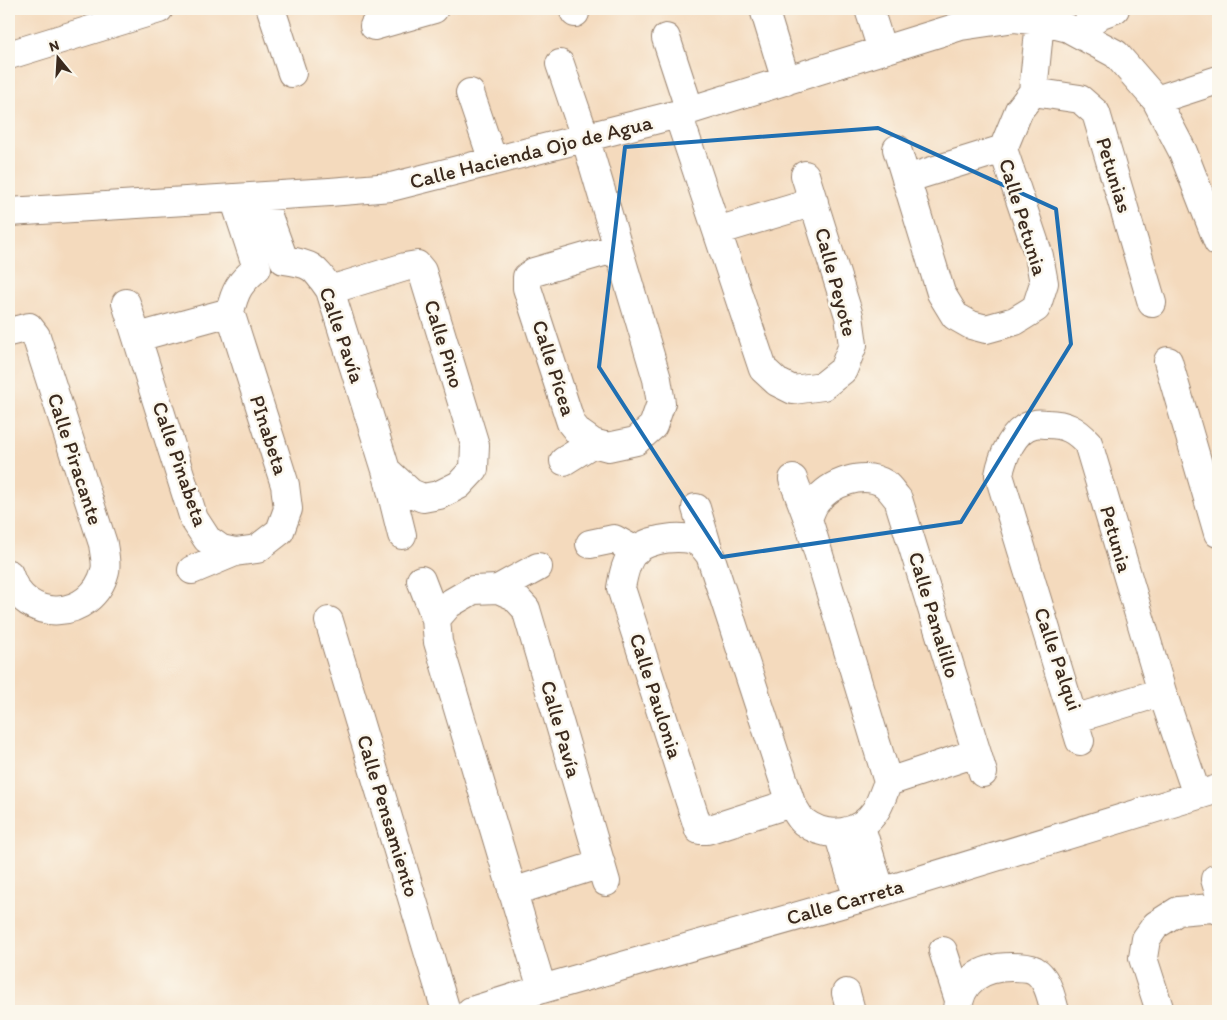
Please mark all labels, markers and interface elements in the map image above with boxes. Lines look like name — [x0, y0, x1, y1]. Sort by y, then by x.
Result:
north arrow — [32, 32, 82, 82]
text: N — [47, 37, 61, 56]
street label: Calle Hacienda Ojo de Agua — [407, 109, 655, 194]
street label: Petunias — [1091, 134, 1138, 216]
street label: Calle Petunia — [994, 155, 1053, 278]
street label: Calle Peyote — [810, 225, 863, 339]
street label: Calle Pavía — [314, 284, 371, 386]
street label: Calle Pino — [419, 297, 470, 391]
street label: Calle Pícea — [527, 317, 582, 419]
street label: Calle Piracante — [42, 390, 109, 528]
street label: PInabeta — [245, 392, 294, 478]
street label: Calle Pinabeta — [147, 398, 214, 530]
street label: Petunia — [1095, 503, 1138, 575]
street label: Calle Panalillo — [903, 549, 966, 681]
street label: Calle Palqui — [1029, 604, 1088, 714]
street label: Calle Paulonia — [624, 630, 689, 762]
street label: Calle Pavía — [536, 677, 587, 780]
street label: Calle Pensamiento — [352, 732, 425, 900]
street label: Calle Carreta — [784, 873, 906, 930]

